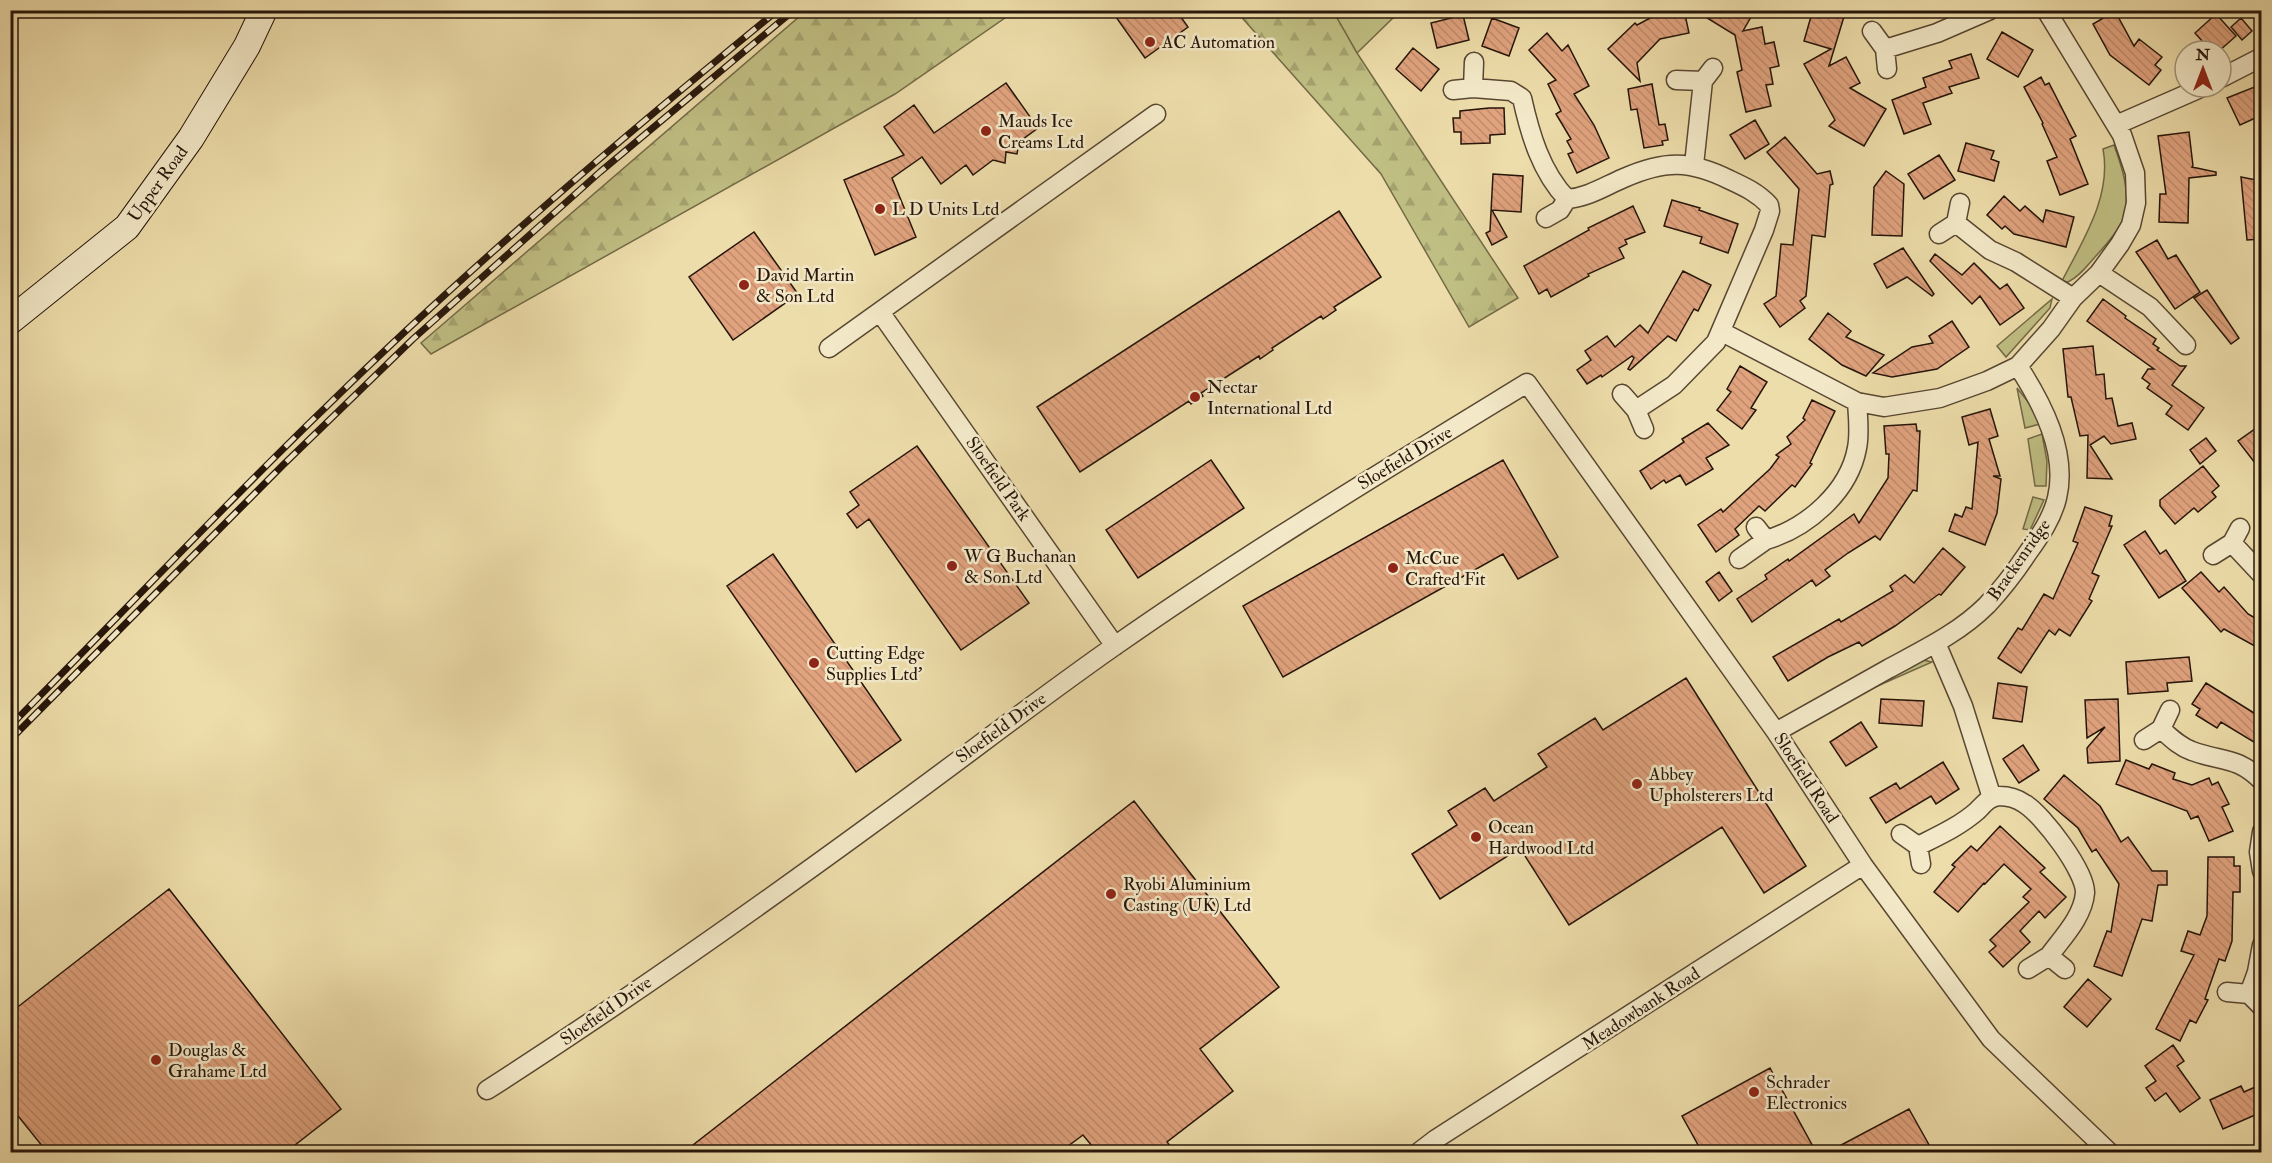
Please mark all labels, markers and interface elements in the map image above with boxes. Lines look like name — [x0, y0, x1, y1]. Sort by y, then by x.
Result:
place label: AC Automation — [1161, 31, 1275, 54]
marker: AC Automation — [1143, 35, 1157, 49]
north arrow — [2173, 39, 2233, 99]
text: N — [2195, 45, 2211, 65]
place label: Mauds Ice Creams Ltd — [998, 110, 1084, 154]
marker: Mauds Ice Creams Ltd — [979, 124, 993, 138]
street label: Upper Road — [123, 141, 193, 227]
place label: L D Units Ltd — [892, 198, 1000, 221]
marker: L D Units Ltd — [873, 202, 887, 216]
place label: David Martin & Son Ltd — [756, 264, 854, 308]
marker: David Martin & Son Ltd — [737, 278, 751, 292]
place label: Nectar International Ltd — [1207, 376, 1332, 420]
marker: Nectar International Ltd — [1188, 390, 1202, 404]
street label: Sloefield Drive — [1353, 420, 1457, 495]
street label: Sloefield Park — [960, 432, 1036, 526]
street label: Brackenridge — [1982, 514, 2056, 605]
place label: W G Buchanan & Son Ltd — [963, 545, 1076, 589]
place label: McCue Crafted Fit — [1405, 547, 1486, 591]
marker: W G Buchanan & Son Ltd — [945, 559, 959, 573]
marker: McCue Crafted Fit — [1386, 561, 1400, 575]
place label: Cutting Edge Supplies Ltd' — [826, 642, 925, 686]
marker: Cutting Edge Supplies Ltd' — [807, 656, 821, 670]
street label: Sloefield Drive — [951, 687, 1051, 769]
street label: Sloefield Road — [1768, 729, 1844, 828]
place label: Abbey Upholsterers Ltd — [1648, 763, 1773, 807]
marker: Abbey Upholsterers Ltd — [1630, 777, 1644, 791]
place label: Ocean Hardwood Ltd — [1488, 816, 1594, 860]
marker: Ocean Hardwood Ltd — [1469, 830, 1483, 844]
place label: Ryobi Aluminium Casting (UK) Ltd — [1123, 873, 1251, 917]
marker: Ryobi Aluminium Casting (UK) Ltd — [1104, 887, 1118, 901]
street label: Meadowbank Road — [1578, 962, 1704, 1056]
street label: Sloefield Drive — [556, 971, 657, 1051]
place label: Douglas & Grahame Ltd — [168, 1039, 267, 1083]
marker: Douglas & Grahame Ltd — [149, 1053, 163, 1067]
place label: Schrader Electronics — [1766, 1071, 1847, 1115]
marker: Schrader Electronics — [1747, 1085, 1761, 1099]

